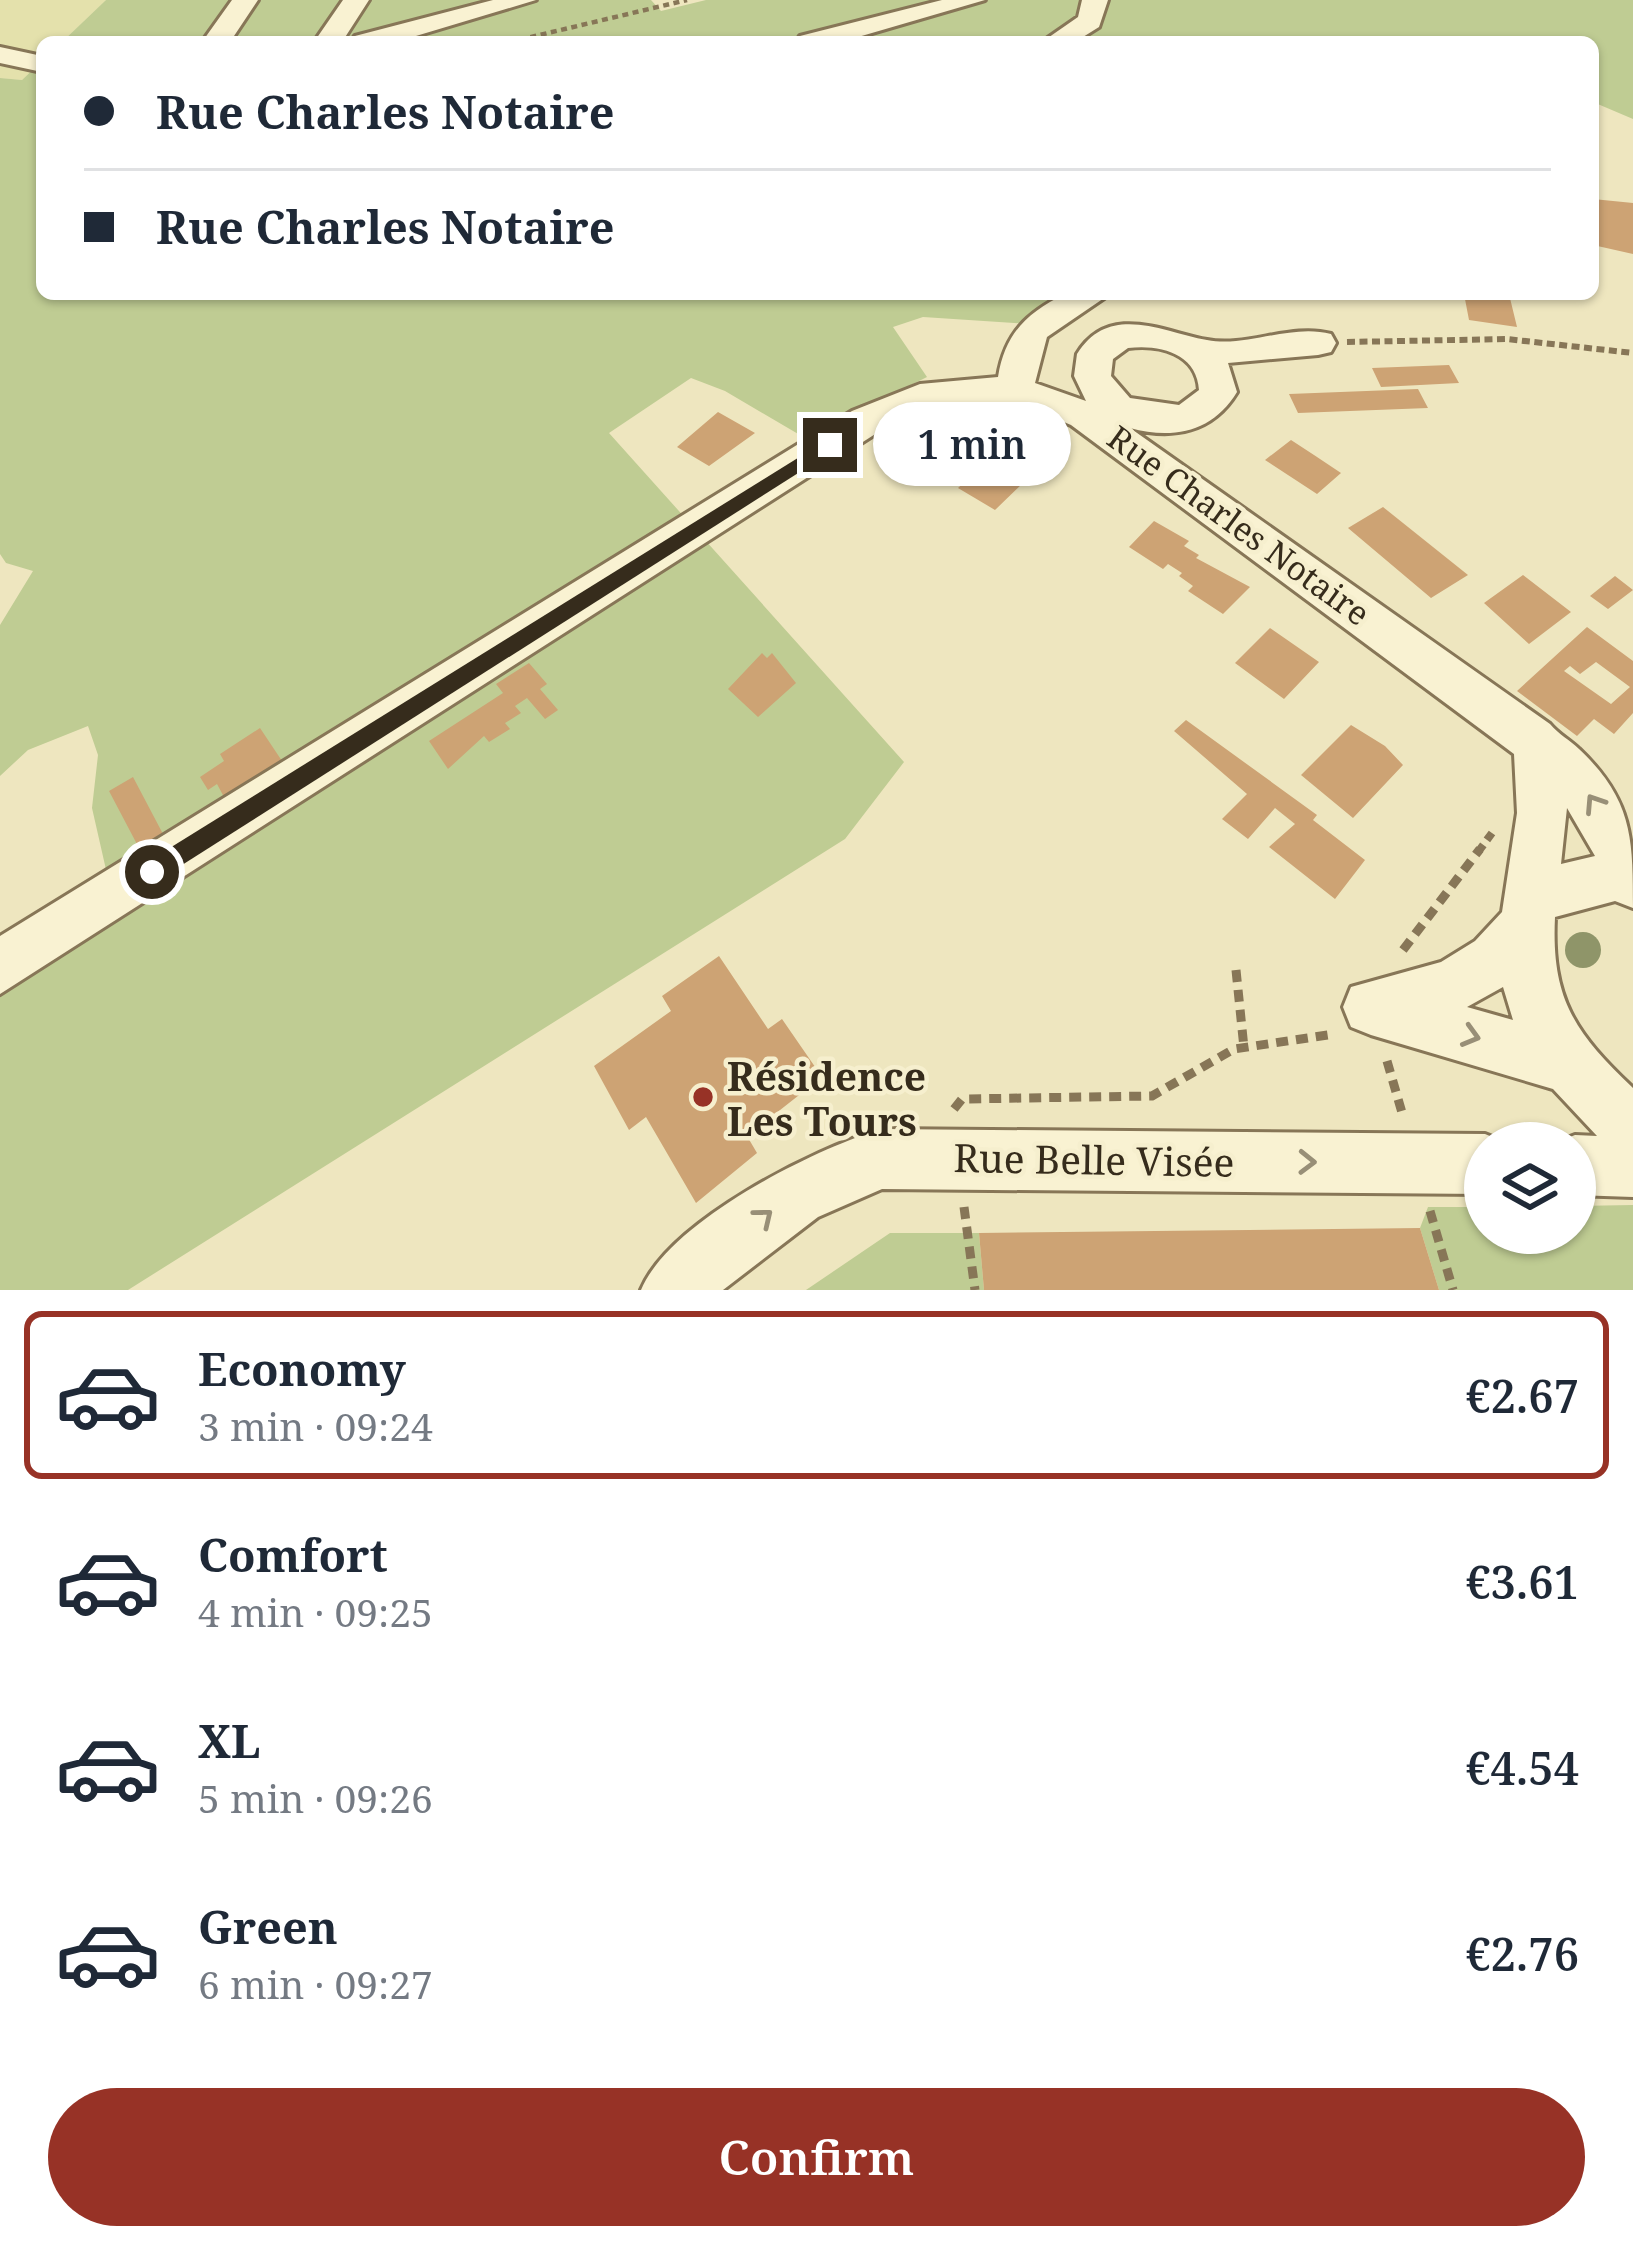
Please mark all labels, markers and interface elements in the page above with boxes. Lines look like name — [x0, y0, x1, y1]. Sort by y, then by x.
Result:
text: Rue Charles Notaire — [156, 81, 615, 142]
text: Rue Charles Notaire — [156, 196, 615, 257]
callout: 1 min — [872, 403, 1070, 487]
street label: Rue Charles Notaire — [1099, 415, 1379, 635]
text: 1 min — [918, 417, 1026, 470]
route end — [803, 418, 857, 472]
one-way arrow — [1586, 795, 1608, 817]
route start — [125, 845, 179, 899]
one-way arrow — [1459, 1022, 1480, 1047]
place label: Résidence Les Tours — [727, 1049, 926, 1147]
marker: Résidence Les Tours — [690, 1084, 716, 1110]
map controls — [1464, 1122, 1596, 1254]
button: layers — [1464, 1122, 1596, 1254]
street label: Rue Belle Visée — [953, 1130, 1235, 1188]
one-way arrow — [1298, 1148, 1317, 1174]
one-way arrow — [751, 1210, 773, 1231]
text: Economy — [198, 1338, 406, 1399]
icon: car — [54, 1341, 162, 1449]
text: €2.67 — [1465, 1365, 1579, 1426]
text: 3 min · 09:24 — [198, 1399, 433, 1452]
text: Comfort — [198, 1524, 388, 1585]
icon: car — [54, 1527, 162, 1635]
text: €3.61 — [1465, 1551, 1579, 1612]
text: 4 min · 09:25 — [198, 1585, 433, 1638]
text: XL — [198, 1710, 260, 1771]
icon: car — [54, 1713, 162, 1821]
text: €4.54 — [1465, 1737, 1579, 1798]
text: 5 min · 09:26 — [198, 1771, 433, 1824]
text: Green — [198, 1896, 338, 1957]
icon: car — [54, 1899, 162, 2007]
text: €2.76 — [1465, 1923, 1579, 1984]
text: 6 min · 09:27 — [198, 1957, 433, 2010]
button: Confirm — [48, 2088, 1585, 2226]

